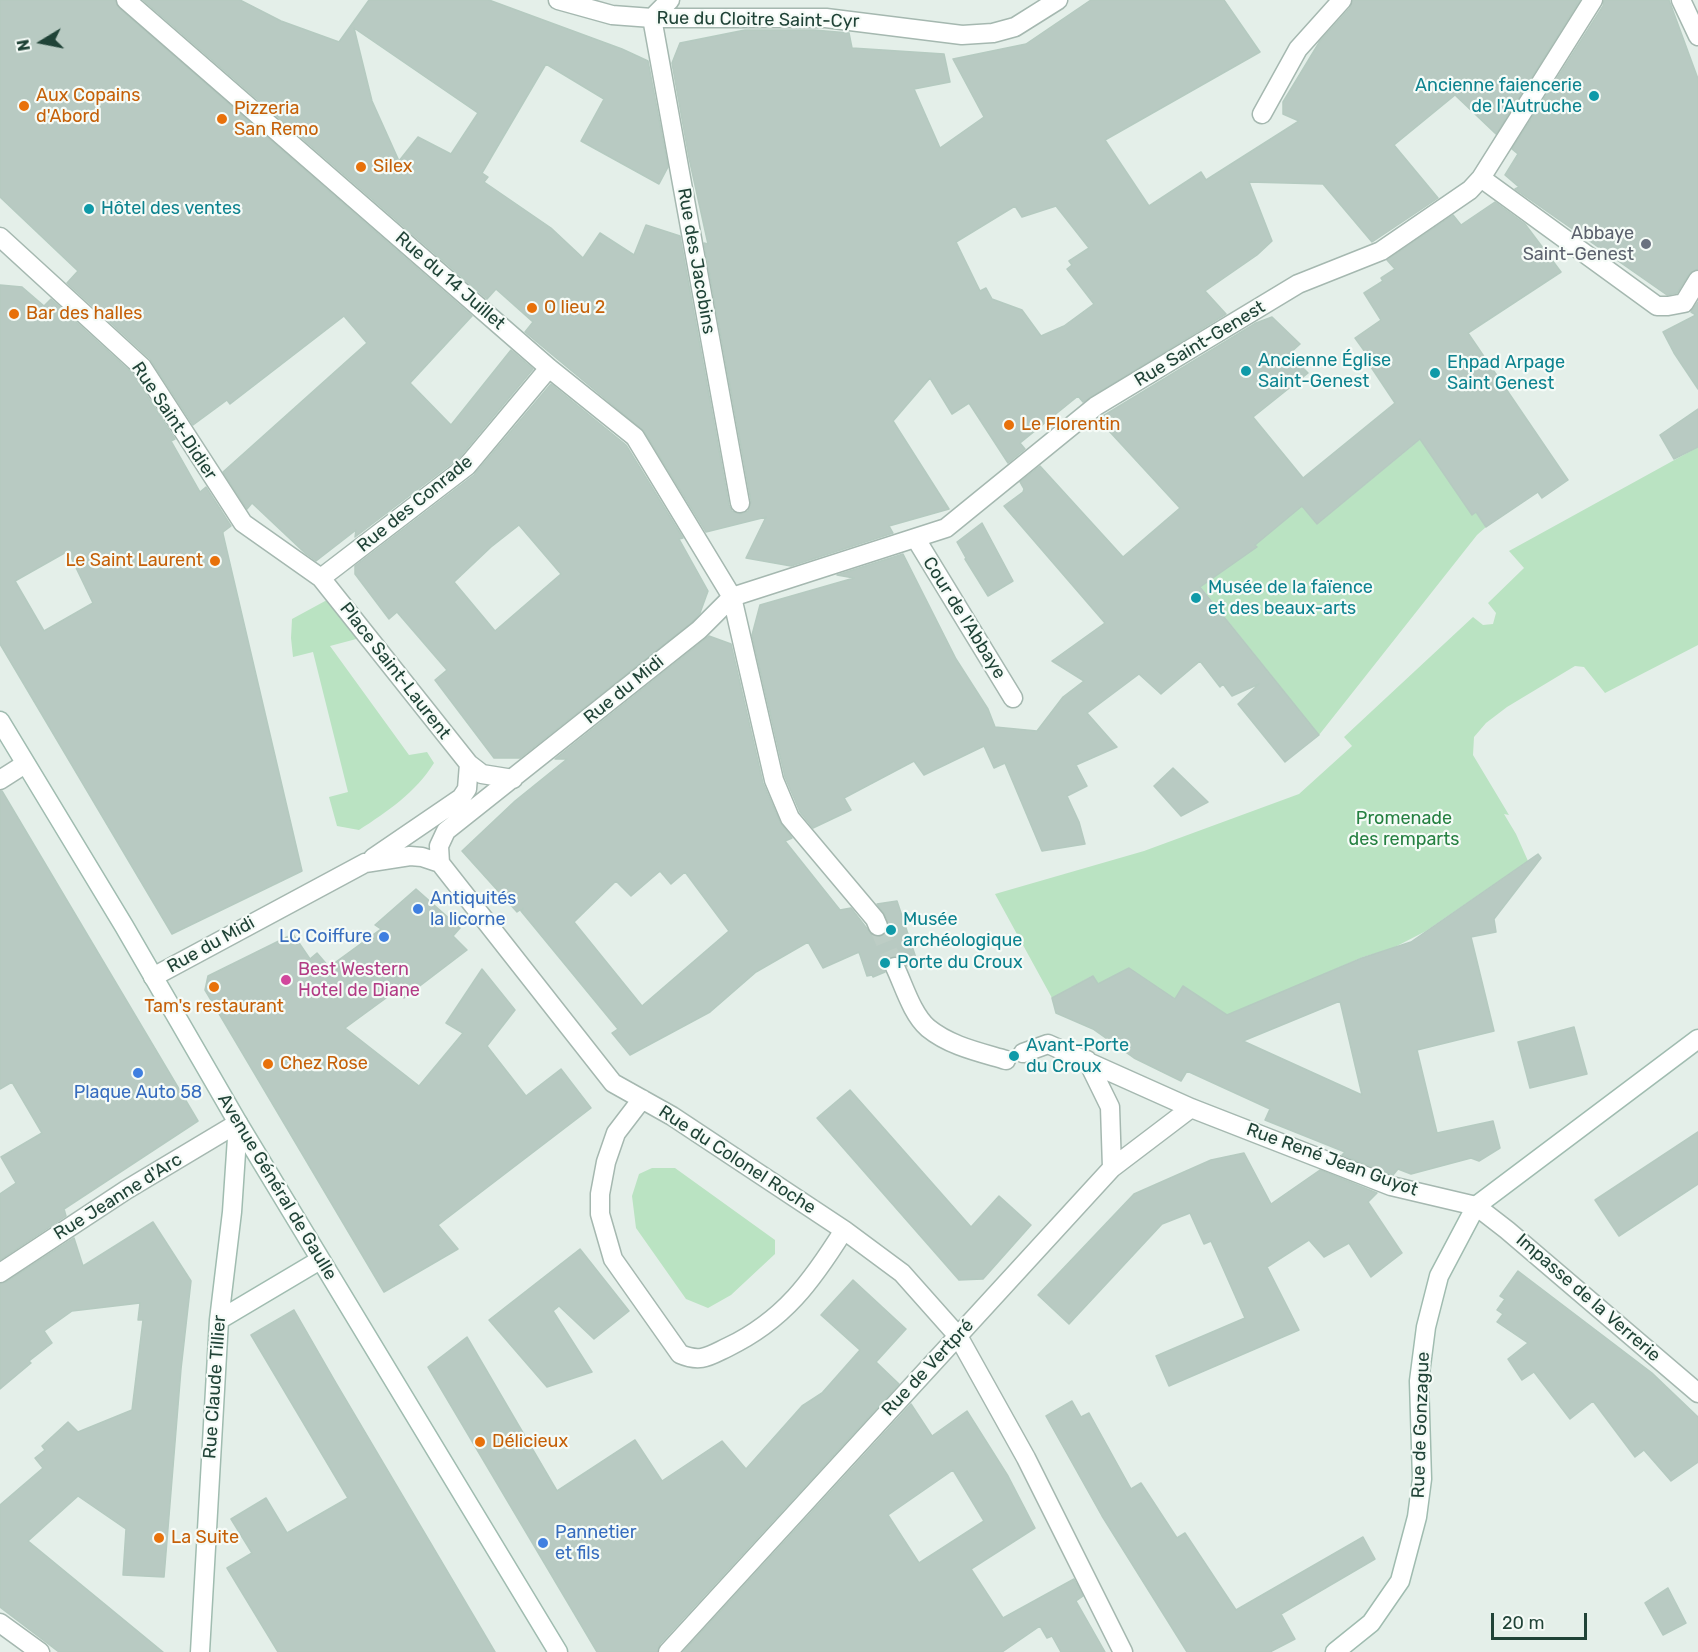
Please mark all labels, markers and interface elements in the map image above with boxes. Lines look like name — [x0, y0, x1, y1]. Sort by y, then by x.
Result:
street label: Rue du Cloitre Saint-Cyr — [656, 7, 860, 33]
north arrow — [12, 12, 72, 72]
text: N — [13, 38, 34, 53]
place label: Ancienne faiencerie de l'Autruche — [1415, 75, 1582, 118]
place label: Aux Copains d'Abord — [36, 85, 140, 128]
marker: Ancienne faiencerie de l'Autruche — [1587, 89, 1601, 103]
place label: Pizzeria San Remo — [234, 98, 319, 140]
marker: Aux Copains d'Abord — [17, 99, 31, 113]
marker: Pizzeria San Remo — [215, 112, 229, 126]
place label: Silex — [373, 156, 413, 178]
marker: Silex — [354, 160, 368, 174]
street label: Rue des Jacobins — [672, 186, 720, 336]
place label: Hôtel des ventes — [101, 198, 241, 220]
marker: Hôtel des ventes — [82, 202, 96, 216]
place label: Abbaye Saint-Genest — [1523, 223, 1634, 266]
street label: Rue du 14 Juillet — [391, 227, 509, 335]
marker: Abbaye Saint-Genest — [1639, 237, 1653, 251]
place label: O lieu 2 — [544, 297, 605, 319]
street label: Rue Saint-Genest — [1131, 297, 1269, 391]
marker: O lieu 2 — [525, 301, 539, 315]
place label: Bar des halles — [26, 303, 142, 325]
marker: Bar des halles — [7, 307, 21, 321]
place label: Ancienne Église Saint-Genest — [1258, 350, 1391, 392]
place label: Ehpad Arpage Saint Genest — [1447, 352, 1565, 394]
street label: Rue Saint-Didier — [127, 358, 221, 484]
marker: Ancienne Église Saint-Genest — [1239, 364, 1253, 378]
marker: Ehpad Arpage Saint Genest — [1428, 366, 1442, 380]
place label: Le Florentin — [1021, 414, 1120, 436]
marker: Le Florentin — [1002, 418, 1016, 432]
street label: Rue des Conrade — [353, 451, 477, 557]
place label: Le Saint Laurent — [65, 550, 203, 572]
street label: Cour de l'Abbaye — [918, 553, 1010, 683]
marker: Le Saint Laurent — [208, 554, 222, 568]
place label: Musée de la faïence et des beaux-arts — [1208, 577, 1373, 620]
marker: Musée de la faïence et des beaux-arts — [1189, 591, 1203, 605]
street label: Place Saint-Laurent — [335, 598, 455, 744]
street label: Rue du Midi — [580, 651, 668, 729]
park label: Promenade des remparts — [1349, 808, 1459, 850]
place label: Antiquités la licorne — [430, 888, 516, 930]
marker: Antiquités la licorne — [411, 902, 425, 916]
place label: Musée archéologique — [903, 909, 1022, 952]
street label: Rue du Midi — [163, 912, 259, 978]
marker: Musée archéologique — [884, 923, 898, 937]
place label: LC Coiffure — [279, 926, 372, 948]
marker: LC Coiffure — [377, 930, 391, 944]
place label: Porte du Croux — [897, 952, 1023, 974]
marker: Porte du Croux — [878, 956, 892, 970]
place label: Best Western Hotel de Diane — [298, 959, 420, 1002]
marker: Best Western Hotel de Diane — [279, 973, 293, 987]
marker: Tam's restaurant — [207, 980, 221, 994]
place label: Tam's restaurant — [144, 996, 284, 1018]
place label: Avant-Porte du Croux — [1026, 1035, 1129, 1078]
marker: Avant-Porte du Croux — [1007, 1049, 1021, 1063]
place label: Chez Rose — [280, 1053, 368, 1075]
marker: Chez Rose — [261, 1057, 275, 1071]
marker: Plaque Auto 58 — [131, 1066, 145, 1080]
place label: Plaque Auto 58 — [74, 1082, 202, 1104]
street label: Avenue Général de Gaulle — [213, 1090, 341, 1284]
street label: Rue du Colonel Roche — [654, 1101, 820, 1219]
street label: Rue René Jean Guyot — [1243, 1119, 1421, 1201]
street label: Rue Jeanne d'Arc — [50, 1149, 186, 1245]
street label: Impasse de la Verrerie — [1511, 1229, 1665, 1367]
street label: Rue Claude Tillier — [199, 1314, 231, 1460]
street label: Rue de Vertpré — [878, 1315, 978, 1421]
street label: Rue de Gonzague — [1408, 1351, 1434, 1499]
place label: Délicieux — [492, 1431, 568, 1453]
marker: Délicieux — [473, 1435, 487, 1449]
place label: Pannetier et fils — [555, 1522, 636, 1564]
place label: La Suite — [171, 1527, 239, 1549]
marker: La Suite — [152, 1531, 166, 1545]
marker: Pannetier et fils — [536, 1536, 550, 1550]
scale bar — [1494, 1601, 1590, 1639]
text: 20 m — [1502, 1612, 1544, 1634]

